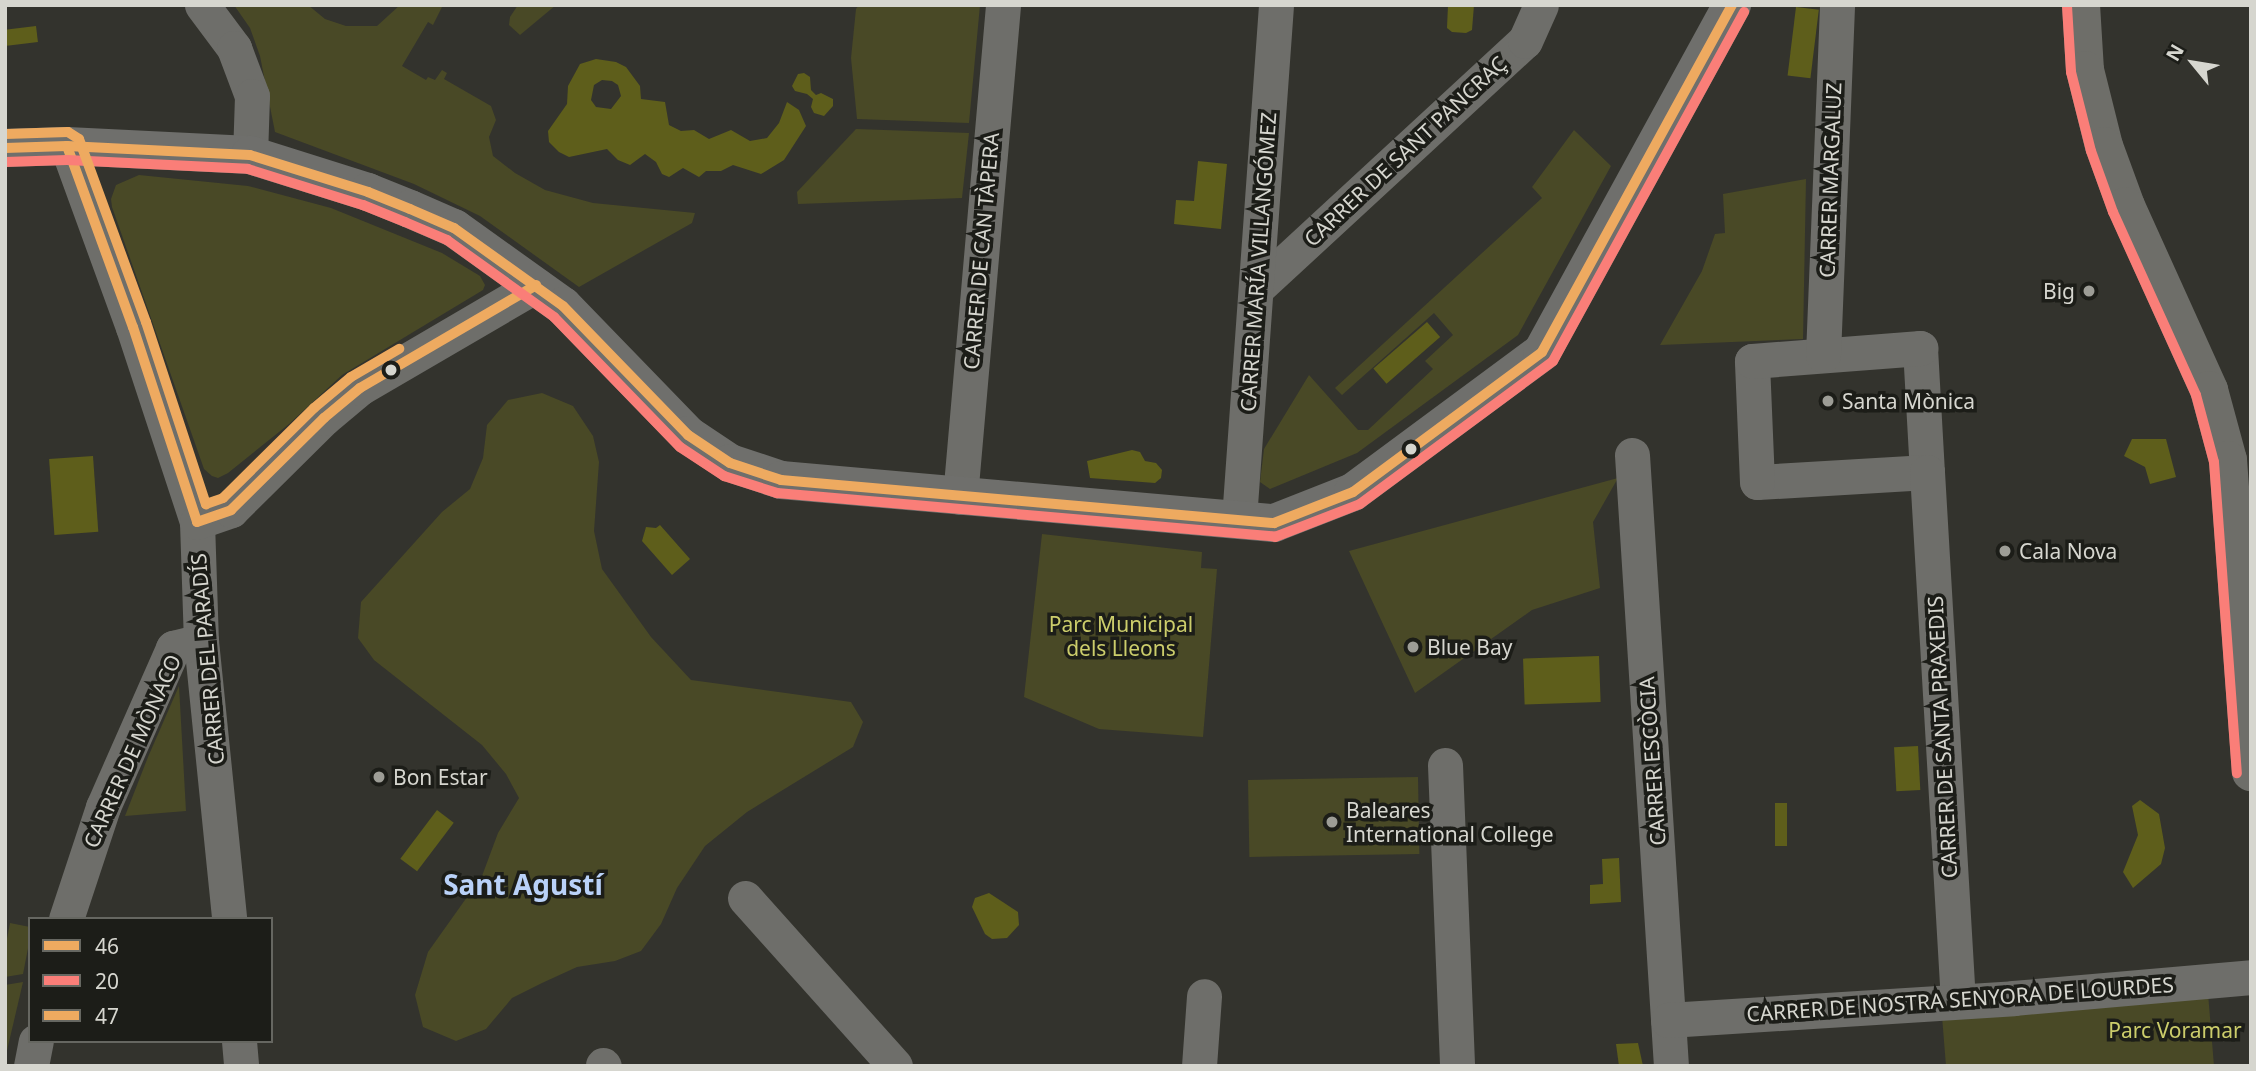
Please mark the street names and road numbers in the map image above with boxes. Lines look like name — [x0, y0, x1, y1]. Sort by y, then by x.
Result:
street label: CARRER DE SANT PANCRAÇ — [1299, 51, 1511, 251]
street label: CARRER MARGALUZ — [1814, 82, 1846, 278]
street label: CARRER MARÍA VILLANGÓMEZ — [1235, 111, 1281, 413]
street label: CARRER DE CAN TÀPERA — [958, 131, 1004, 371]
street label: CARRER DEL PARADÍS — [185, 552, 229, 766]
street label: CARRER DE SANTA PRAXEDIS — [1922, 595, 1962, 879]
street label: CARRER DE MÒNACO — [78, 650, 186, 852]
street label: CARRER ESCÒCIA — [1634, 676, 1670, 846]
street label: CARRER DE NOSTRA SENYORA DE LOURDES — [1745, 971, 2175, 1027]

